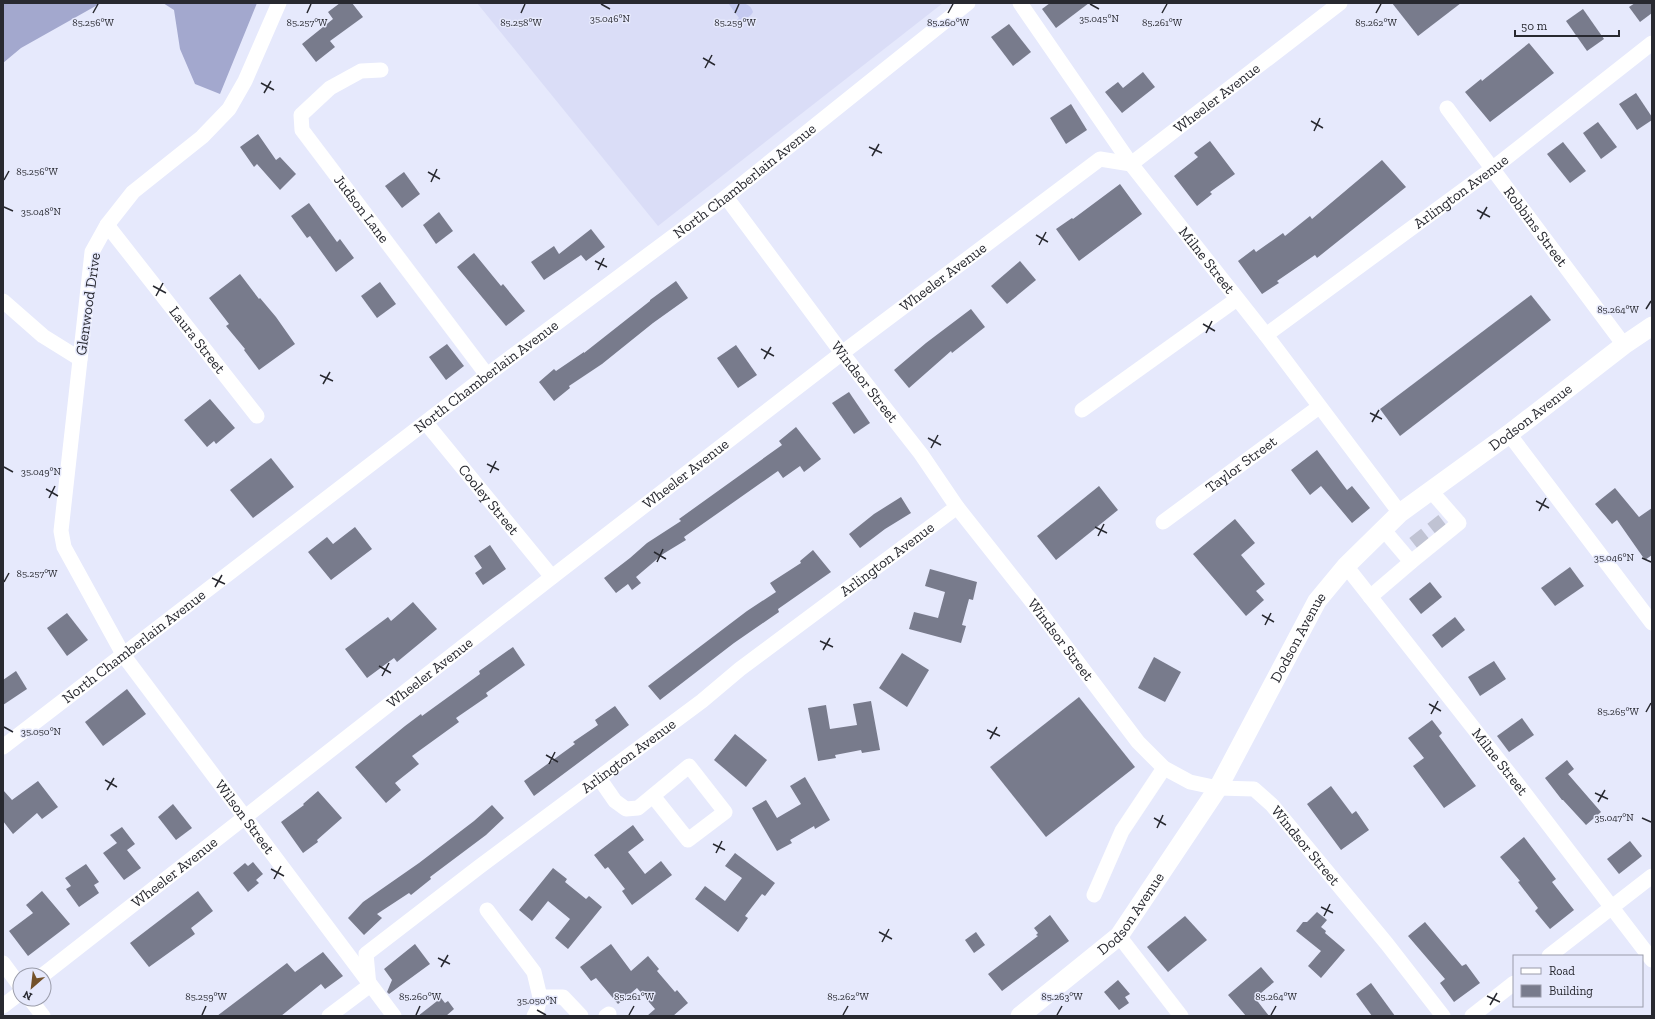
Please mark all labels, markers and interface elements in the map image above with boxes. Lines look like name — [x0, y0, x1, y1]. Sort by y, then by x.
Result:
scale bar — [1515, 12, 1619, 38]
text: 35.046°N — [590, 13, 631, 25]
text: 35.045°N — [1079, 13, 1119, 25]
text: 85.256°W — [72, 17, 114, 29]
text: 85.257°W — [287, 17, 328, 29]
text: 85.258°W — [500, 17, 542, 29]
text: 85.259°W — [714, 17, 756, 29]
text: 85.260°W — [927, 17, 970, 29]
text: 85.261°W — [1142, 17, 1183, 29]
text: 85.262°W — [1355, 17, 1397, 29]
text: 50 m — [1521, 19, 1548, 33]
street label: Wheeler Avenue — [1170, 59, 1264, 137]
street label: North Chamberlain Avenue — [670, 120, 820, 242]
street label: Arlington Avenue — [1410, 151, 1512, 233]
text: 85.256°W — [16, 166, 58, 178]
street label: Judson Lane — [330, 171, 393, 247]
street label: Robbins Street — [1500, 183, 1572, 270]
text: 35.048°N — [21, 206, 62, 218]
street label: Milne Street — [1175, 223, 1239, 297]
street label: Wheeler Avenue — [896, 239, 990, 316]
street label: Glenwood Drive — [72, 252, 104, 356]
street label: Laura Street — [165, 303, 229, 377]
text: 85.264°W — [1597, 304, 1639, 316]
street label: North Chamberlain Avenue — [411, 316, 562, 437]
street label: Windsor Street — [827, 338, 902, 426]
street label: Dodson Avenue — [1485, 380, 1576, 455]
street label: Taylor Street — [1202, 432, 1281, 497]
street label: Wheeler Avenue — [639, 435, 732, 513]
street label: Cooley Street — [454, 461, 523, 539]
text: 35.049°N — [21, 466, 62, 478]
street label: Arlington Avenue — [836, 518, 938, 600]
text: 35.046°N — [1594, 552, 1635, 564]
text: 85.257°W — [17, 568, 58, 580]
street label: North Chamberlain Avenue — [58, 586, 209, 707]
street label: Dodson Avenue — [1267, 588, 1330, 686]
street label: Windsor Street — [1024, 595, 1098, 685]
street label: Wheeler Avenue — [383, 633, 476, 712]
text: 85.265°W — [1597, 706, 1639, 718]
street label: Arlington Avenue — [578, 715, 679, 797]
street label: Milne Street — [1468, 725, 1532, 799]
text: 35.050°N — [21, 726, 62, 738]
street label: Wilson Street — [211, 776, 279, 858]
street label: Windsor Street — [1267, 802, 1344, 889]
text: 35.047°N — [1594, 812, 1634, 824]
street label: Wheeler Avenue — [128, 833, 221, 911]
street label: Dodson Avenue — [1094, 869, 1168, 959]
legend — [1513, 955, 1643, 1007]
text: Road — [1549, 964, 1575, 978]
north arrow — [12, 967, 52, 1007]
text: Building — [1549, 984, 1593, 998]
text: N — [20, 987, 34, 1003]
text: 85.259°W — [185, 991, 227, 1003]
text: 85.260°W — [399, 991, 442, 1003]
text: 85.261°W — [614, 991, 655, 1003]
text: 85.262°W — [827, 991, 869, 1003]
text: 85.263°W — [1041, 991, 1083, 1003]
text: 85.264°W — [1255, 991, 1297, 1003]
text: 35.050°N — [517, 995, 558, 1007]

